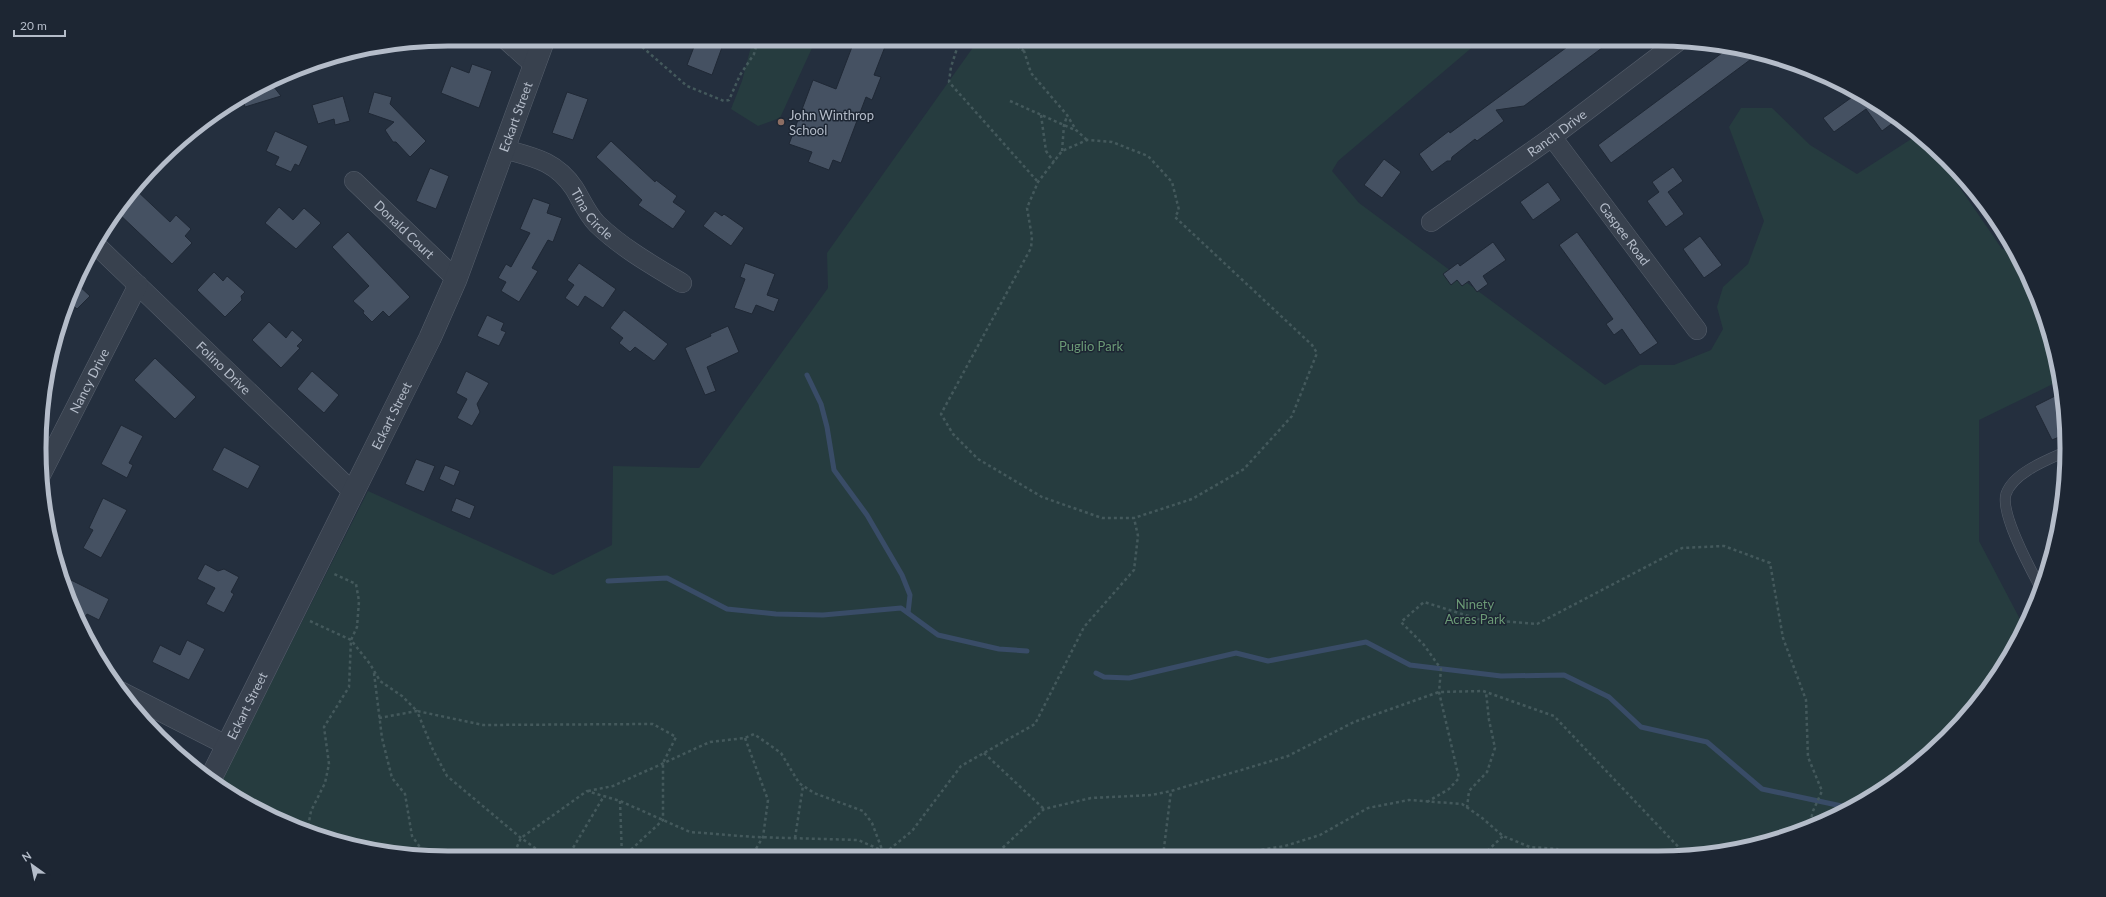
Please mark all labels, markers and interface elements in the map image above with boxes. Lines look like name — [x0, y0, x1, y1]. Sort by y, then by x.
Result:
scale bar — [14, 12, 65, 38]
text: 20 m — [20, 18, 47, 33]
street label: Eckart Street — [495, 79, 536, 154]
street label: Ranch Drive — [1524, 106, 1590, 160]
place label: John Winthrop School — [789, 107, 874, 138]
marker: John Winthrop School — [776, 117, 786, 127]
street label: Tina Circle — [568, 185, 616, 243]
street label: Donald Court — [371, 197, 438, 262]
street label: Gaspee Road — [1596, 199, 1654, 268]
street label: Folino Drive — [193, 338, 254, 398]
park label: Puglio Park — [1059, 338, 1123, 354]
street label: Nancy Drive — [66, 346, 112, 416]
street label: Eckart Street — [368, 379, 415, 452]
park label: Ninety Acres Park — [1445, 596, 1506, 627]
street label: Eckart Street — [223, 669, 271, 742]
north arrow — [12, 845, 52, 885]
text: N — [19, 848, 33, 864]

